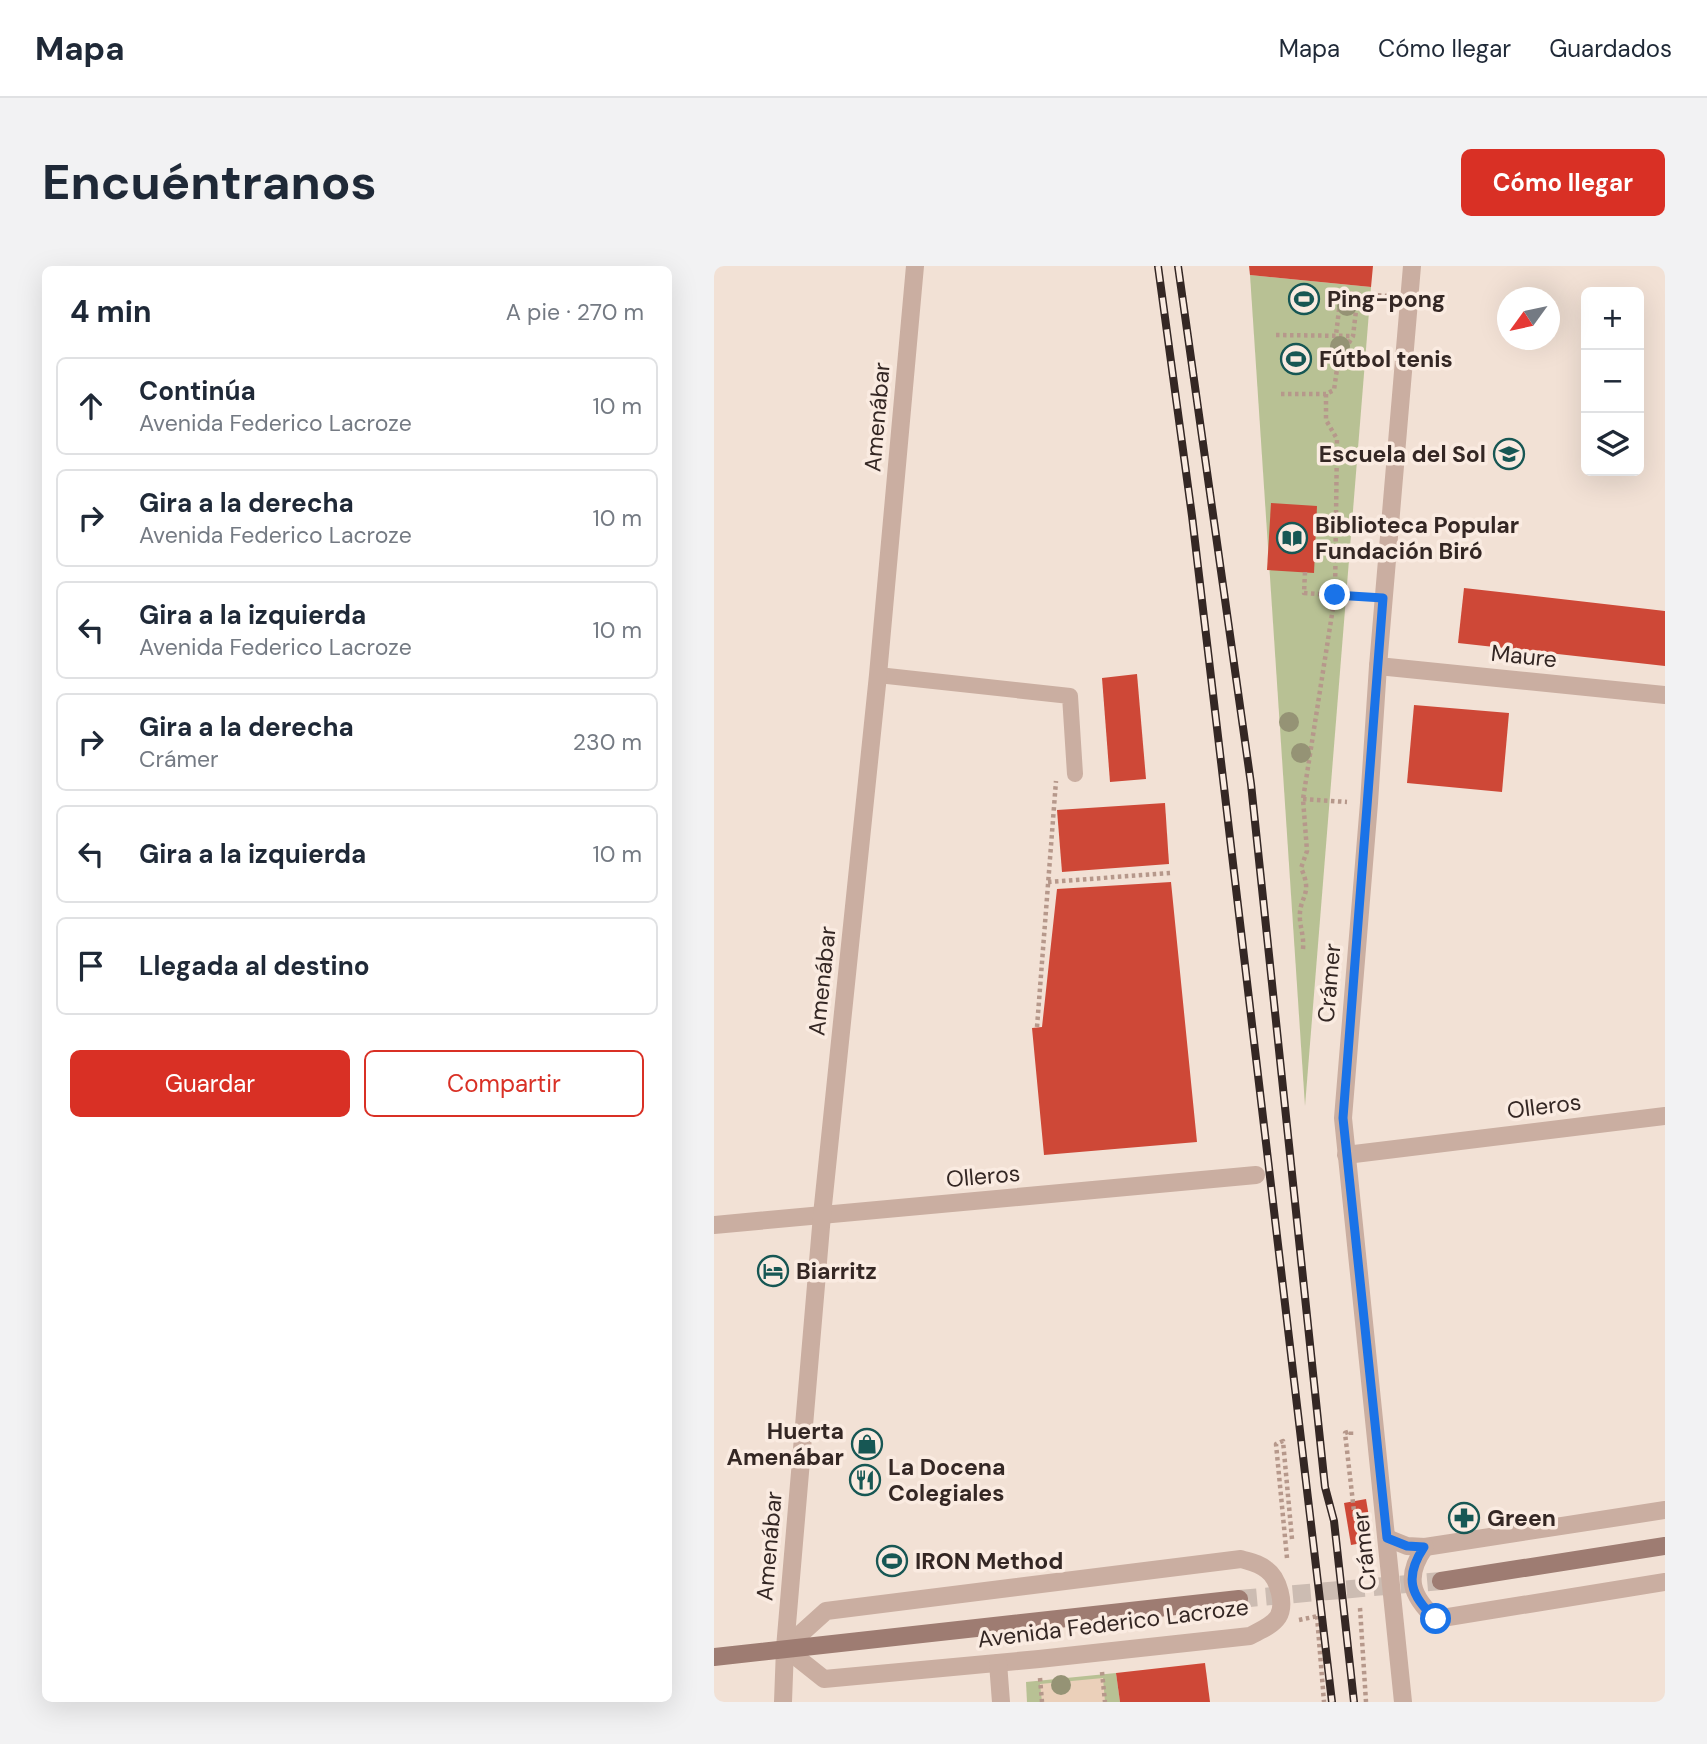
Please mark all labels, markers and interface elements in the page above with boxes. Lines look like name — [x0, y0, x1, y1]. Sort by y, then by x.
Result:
text: Mapa — [35, 27, 125, 70]
text: Mapa — [1279, 33, 1340, 64]
text: Cómo llegar — [1378, 33, 1511, 64]
text: Guardados — [1549, 33, 1672, 64]
button: Cómo llegar — [1461, 149, 1665, 216]
text: Encuéntranos — [42, 150, 377, 214]
sports icon: Ping-pong — [1287, 282, 1321, 316]
place label: Ping-pong — [1327, 284, 1446, 314]
north arrow — [1497, 287, 1560, 350]
map controls — [1581, 287, 1644, 476]
button: + — [1581, 287, 1644, 350]
text: 4 min — [70, 292, 152, 331]
text: A pie · 270 m — [506, 297, 644, 327]
sports icon: Fútbol tenis — [1279, 342, 1313, 376]
place label: Fútbol tenis — [1319, 344, 1453, 374]
button: − — [1581, 350, 1644, 413]
street label: Amenábar — [857, 361, 897, 473]
text: Continúa — [139, 374, 256, 408]
icon: ahead — [72, 387, 110, 425]
text: 10 m — [592, 391, 642, 421]
text: Avenida Federico Lacroze — [139, 408, 412, 438]
button: layers — [1581, 413, 1644, 476]
school or university icon: Escuela del Sol — [1492, 437, 1526, 471]
place label: Escuela del Sol — [1319, 439, 1486, 469]
text: Gira a la derecha — [139, 486, 354, 520]
icon: right — [72, 499, 110, 537]
text: 10 m — [592, 503, 642, 533]
place label: Biblioteca Popular Fundación Biró — [1315, 510, 1519, 566]
text: Avenida Federico Lacroze — [139, 520, 412, 550]
library icon: Biblioteca Popular Fundación Biró — [1275, 521, 1309, 555]
route end — [1319, 579, 1350, 610]
text: Gira a la izquierda — [139, 598, 366, 632]
icon: left — [72, 611, 110, 649]
text: 10 m — [592, 615, 642, 645]
text: Avenida Federico Lacroze — [139, 632, 412, 662]
street label: Maure — [1490, 638, 1558, 674]
text: Gira a la derecha — [139, 710, 354, 744]
icon: right — [72, 723, 110, 761]
text: 230 m — [573, 727, 642, 757]
text: Crámer — [139, 744, 219, 774]
icon: left — [72, 835, 110, 873]
text: Gira a la izquierda — [139, 837, 366, 871]
text: 10 m — [592, 839, 642, 869]
street label: Amenábar — [801, 925, 843, 1037]
street label: Crámer — [1311, 942, 1347, 1024]
icon: arrive — [72, 947, 110, 985]
text: Llegada al destino — [139, 949, 370, 983]
button: Guardar — [70, 1050, 350, 1117]
button: Compartir — [364, 1050, 644, 1117]
street label: Olleros — [1505, 1087, 1583, 1125]
street label: Olleros — [945, 1158, 1021, 1194]
hotel icon: Biarritz — [756, 1254, 790, 1288]
place label: Biarritz — [796, 1256, 877, 1286]
place label: Huerta Amenábar — [727, 1416, 844, 1472]
shop icon: Huerta Amenábar — [850, 1427, 884, 1461]
place label: La Docena Colegiales — [888, 1452, 1005, 1508]
restaurant icon: La Docena Colegiales — [848, 1463, 882, 1497]
street label: Amenábar — [749, 1490, 789, 1602]
pharmacy icon: Green — [1447, 1501, 1481, 1535]
place label: Green — [1487, 1503, 1556, 1533]
street label: Crámer — [1345, 1510, 1383, 1592]
sports icon: IRON Method — [875, 1544, 909, 1578]
place label: IRON Method — [915, 1546, 1063, 1576]
street label: Avenida Federico Lacroze — [976, 1591, 1250, 1655]
route start — [1420, 1603, 1451, 1634]

